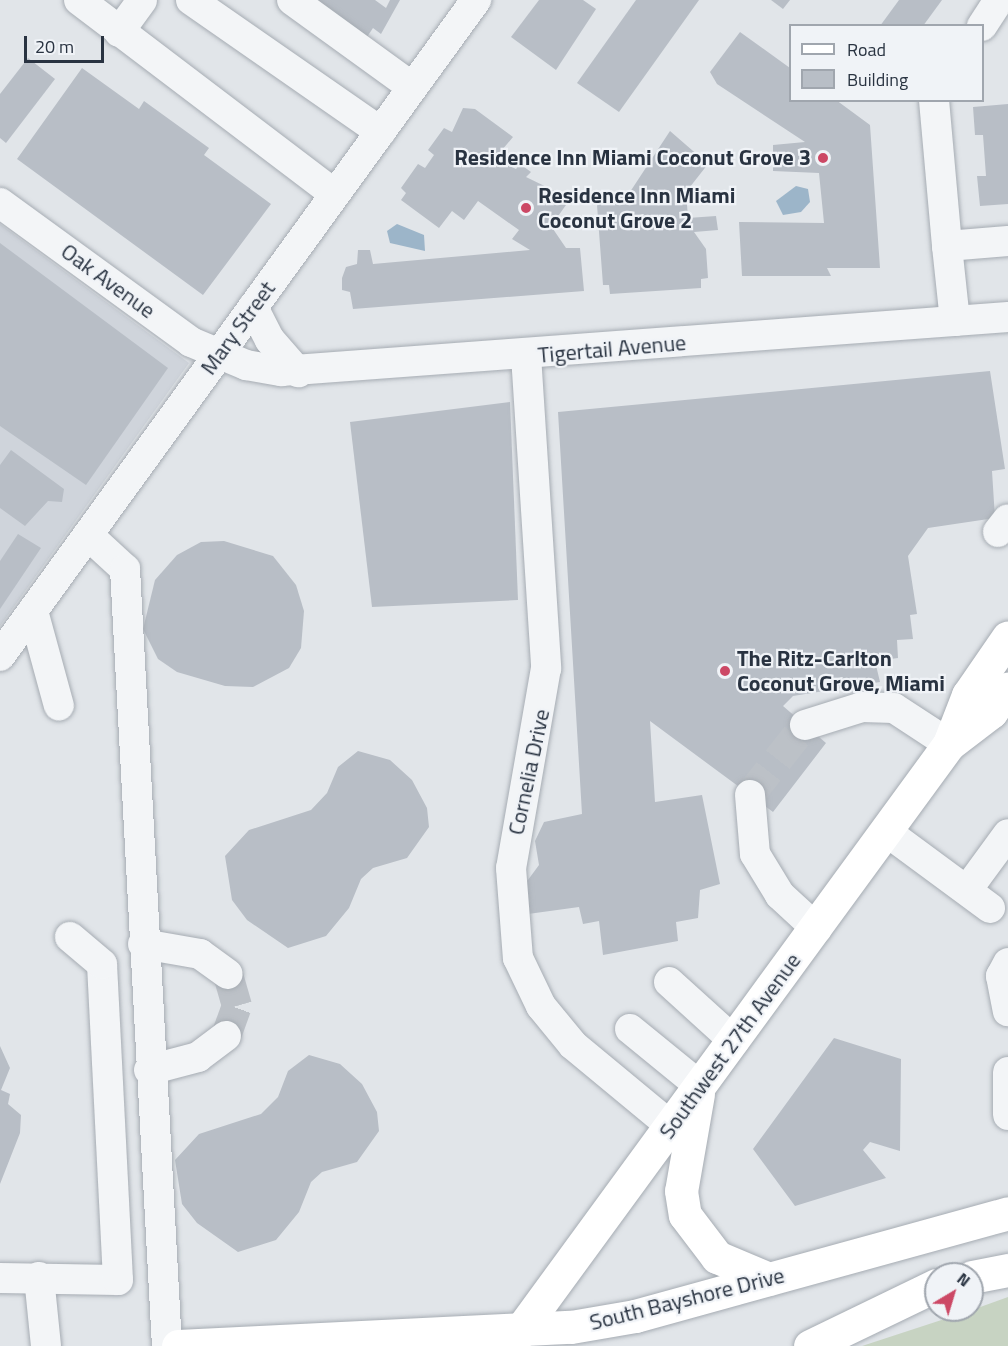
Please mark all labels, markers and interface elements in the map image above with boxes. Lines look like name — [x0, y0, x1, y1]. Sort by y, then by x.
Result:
scale bar — [27, 24, 106, 62]
legend — [789, 24, 984, 102]
text: 20 m — [35, 33, 74, 60]
text: Road — [847, 36, 886, 63]
text: Building — [847, 66, 908, 93]
place label: Residence Inn Miami Coconut Grove 3 — [454, 145, 811, 171]
marker: Residence Inn Miami Coconut Grove 3 — [816, 151, 830, 165]
place label: Residence Inn Miami Coconut Grove 2 — [538, 182, 735, 234]
marker: Residence Inn Miami Coconut Grove 2 — [519, 201, 533, 215]
street label: Oak Avenue — [56, 238, 160, 324]
street label: Mary Street — [195, 276, 281, 380]
street label: Tigertail Avenue — [537, 329, 687, 369]
place label: The Ritz-Carlton Coconut Grove, Miami — [737, 645, 945, 696]
marker: The Ritz-Carlton Coconut Grove, Miami — [718, 664, 732, 678]
street label: Cornelia Drive — [503, 707, 555, 837]
street label: Southwest 27th Avenue — [654, 948, 806, 1144]
street label: South Bayshore Drive — [587, 1262, 787, 1336]
north arrow — [924, 1262, 984, 1322]
text: N — [952, 1267, 976, 1292]

